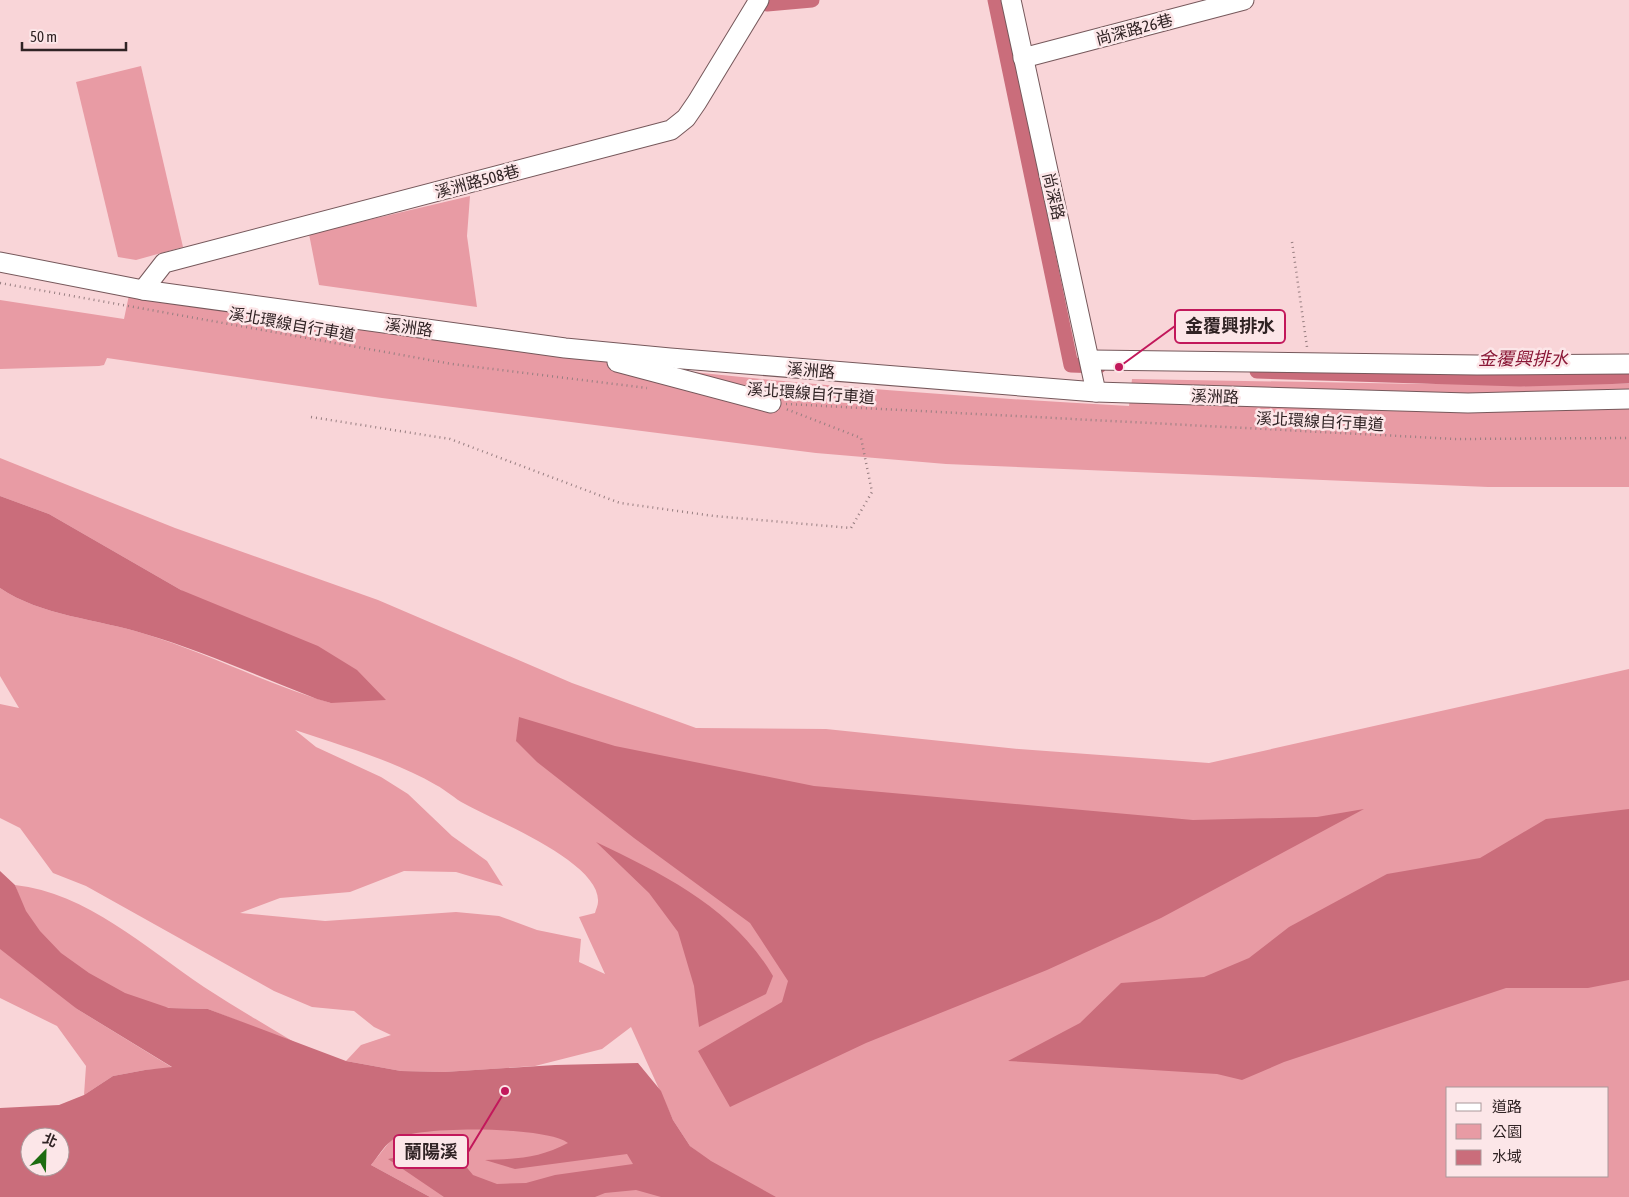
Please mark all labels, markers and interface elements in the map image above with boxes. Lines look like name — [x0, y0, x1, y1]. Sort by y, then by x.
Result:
street label: 尚深路26巷 — [1093, 10, 1175, 48]
scale bar — [22, 20, 126, 52]
text: 50 m — [30, 28, 57, 45]
street label: 溪洲路508巷 — [433, 161, 521, 201]
street label: 尚深路 — [1040, 171, 1068, 221]
street label: 溪北環線自行車道 — [227, 304, 357, 344]
callout: 金覆興排水 — [1175, 310, 1285, 343]
street label: 溪洲路 — [384, 315, 434, 339]
text: 金覆興排水 — [1185, 315, 1275, 336]
water label: 金覆興排水 — [1478, 348, 1569, 369]
street label: 溪洲路 — [786, 359, 836, 381]
street label: 溪北環線自行車道 — [747, 380, 875, 406]
street label: 溪洲路 — [1191, 386, 1239, 406]
street label: 溪北環線自行車道 — [1256, 409, 1384, 433]
legend — [1446, 1087, 1609, 1177]
text: 道路 — [1492, 1098, 1522, 1115]
text: 公園 — [1492, 1123, 1522, 1140]
north arrow — [20, 1127, 70, 1177]
text: 北 — [41, 1130, 60, 1150]
callout: 蘭陽溪 — [394, 1135, 468, 1168]
text: 蘭陽溪 — [404, 1141, 458, 1162]
text: 水域 — [1492, 1148, 1522, 1165]

